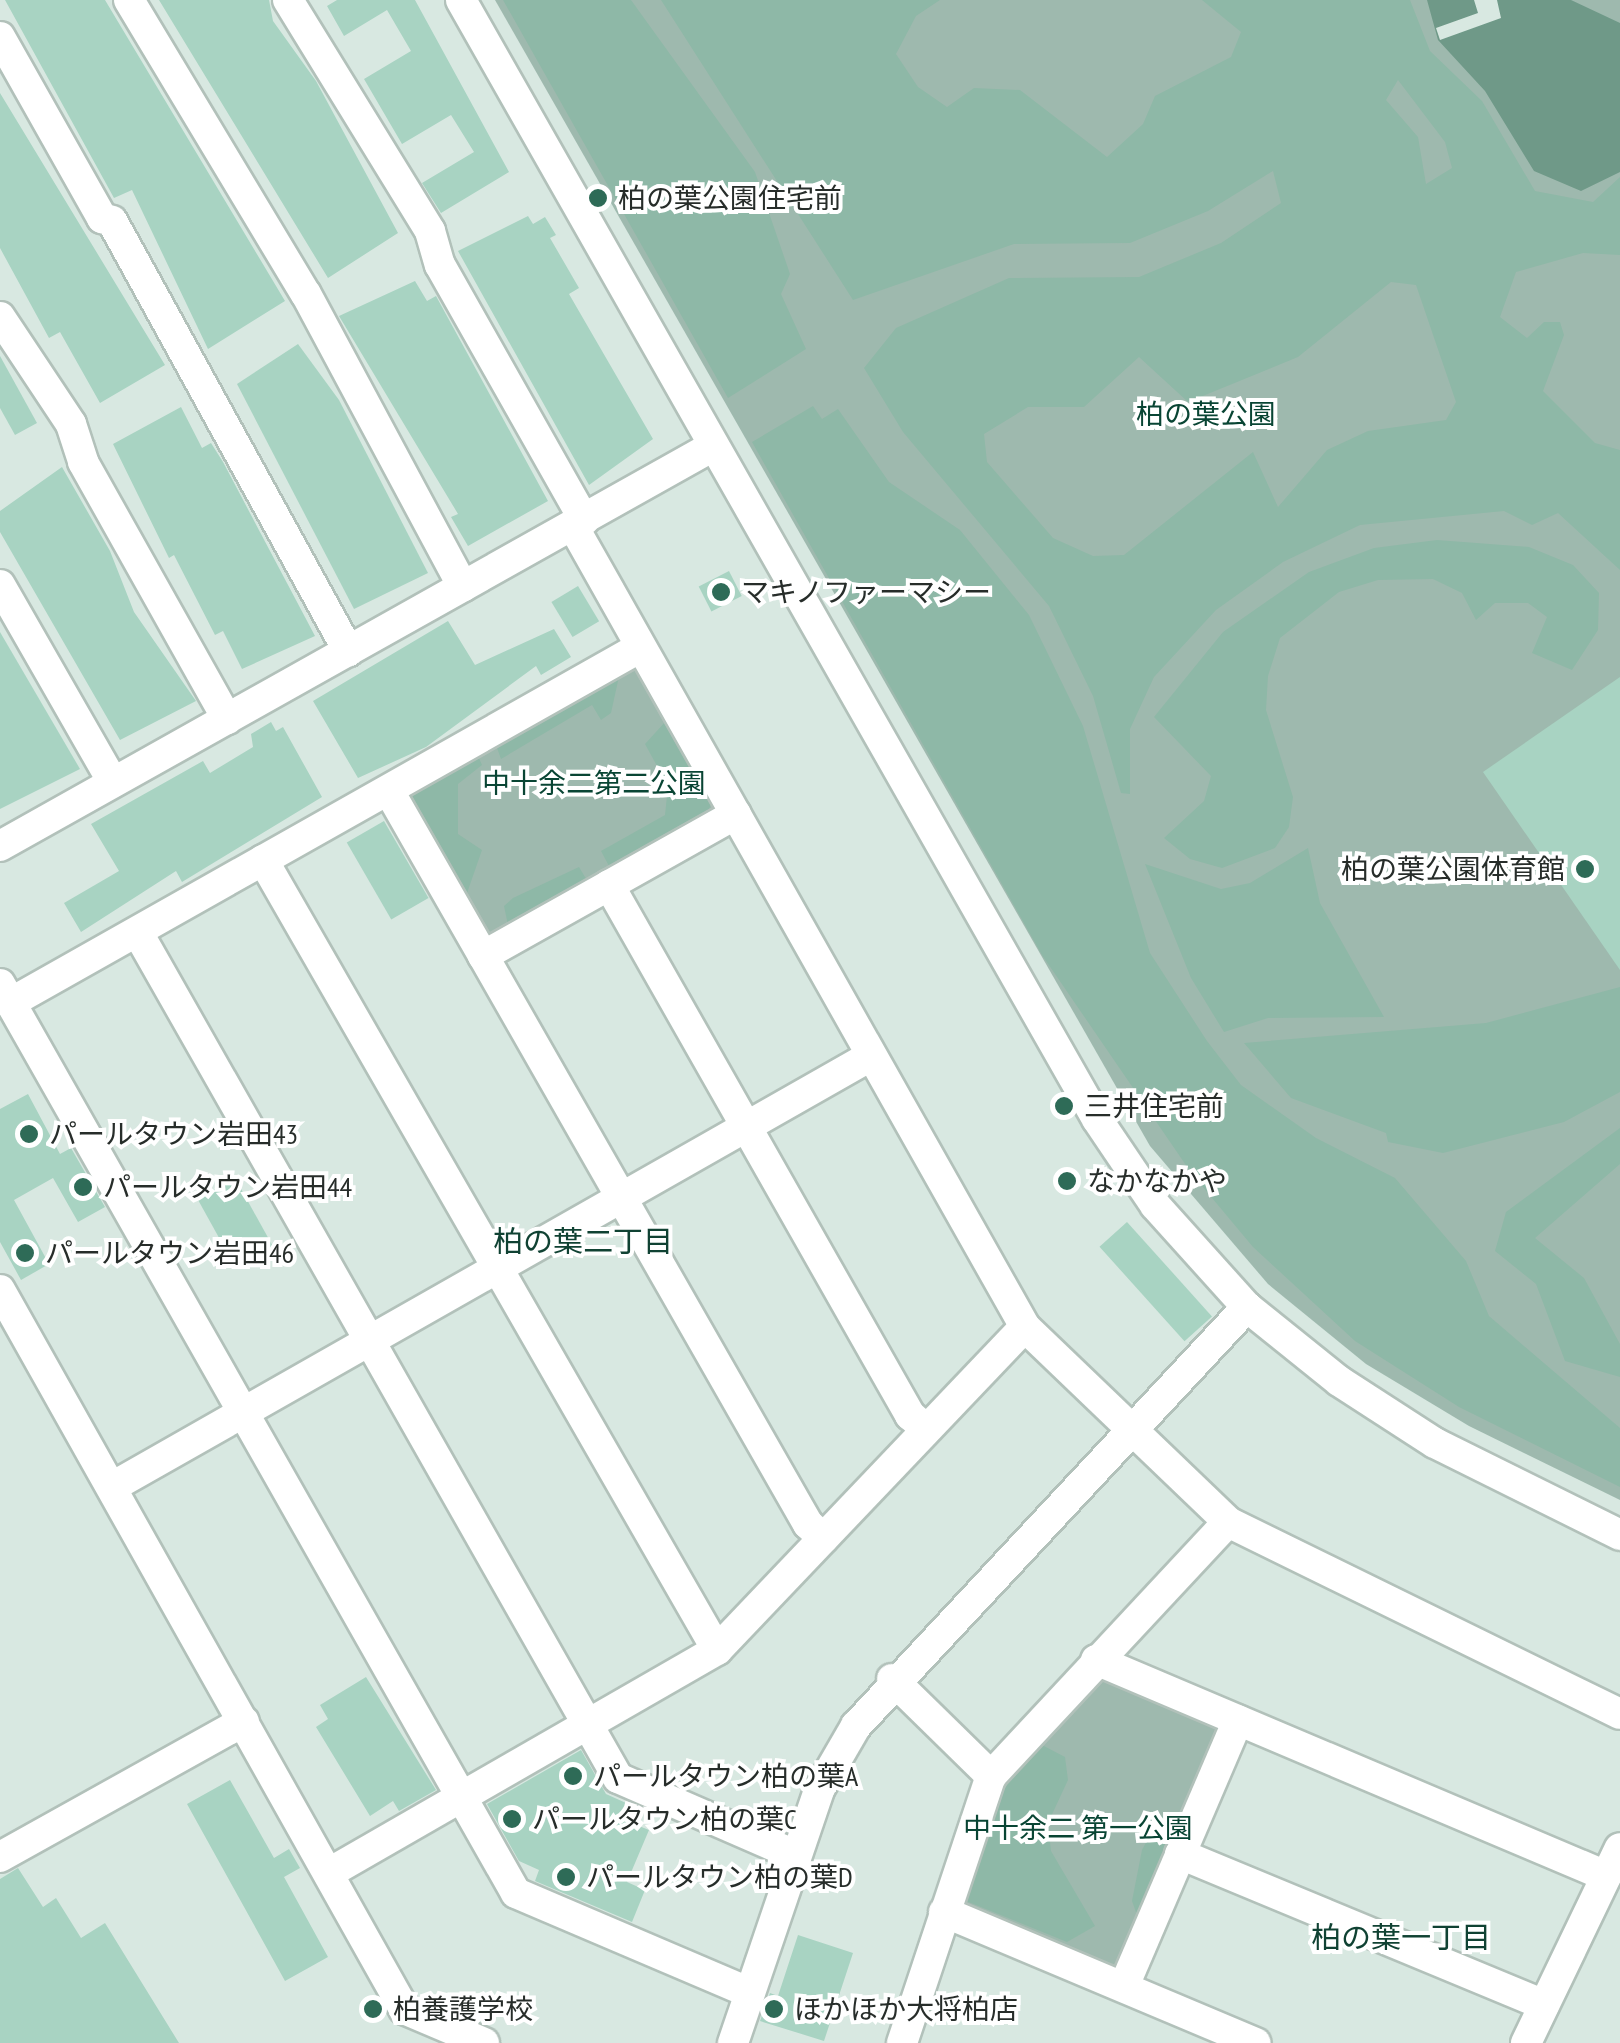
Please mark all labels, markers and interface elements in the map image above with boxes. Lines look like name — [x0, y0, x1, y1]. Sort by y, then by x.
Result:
place label: 柏の葉公園住宅前 — [618, 181, 842, 215]
marker: 柏の葉公園住宅前 — [587, 187, 609, 209]
park label: 柏の葉公園 — [1136, 397, 1276, 431]
place label: マキノファーマシー — [741, 575, 993, 609]
marker: マキノファーマシー — [710, 581, 732, 603]
park label: 中十余二第二公園 — [482, 766, 706, 800]
place label: 柏の葉公園体育館 — [1341, 852, 1565, 886]
marker: 柏の葉公園体育館 — [1574, 858, 1596, 880]
place label: 三井住宅前 — [1084, 1089, 1224, 1123]
marker: 三井住宅前 — [1053, 1095, 1075, 1117]
place label: パールタウン岩田43 — [49, 1117, 298, 1151]
marker: パールタウン岩田43 — [18, 1123, 40, 1145]
place label: なかなかや — [1087, 1164, 1227, 1198]
place label: パールタウン岩田44 — [103, 1170, 352, 1204]
marker: なかなかや — [1056, 1170, 1078, 1192]
marker: パールタウン岩田44 — [72, 1176, 94, 1198]
district label: 柏の葉二丁目 — [493, 1223, 673, 1259]
place label: パールタウン岩田46 — [45, 1236, 294, 1270]
marker: パールタウン岩田46 — [14, 1242, 36, 1264]
place label: パールタウン柏の葉A — [593, 1759, 858, 1793]
marker: パールタウン柏の葉A — [562, 1765, 584, 1787]
place label: パールタウン柏の葉C — [532, 1802, 797, 1836]
marker: パールタウン柏の葉C — [501, 1808, 523, 1830]
park label: 中十余二 第一公園 — [963, 1811, 1193, 1845]
place label: パールタウン柏の葉D — [586, 1860, 853, 1894]
marker: パールタウン柏の葉D — [555, 1866, 577, 1888]
district label: 柏の葉一丁目 — [1311, 1919, 1491, 1955]
place label: 柏養護学校 — [393, 1992, 533, 2026]
place label: ほかほか大将柏店 — [794, 1992, 1018, 2026]
marker: 柏養護学校 — [362, 1998, 384, 2020]
marker: ほかほか大将柏店 — [763, 1998, 785, 2020]

